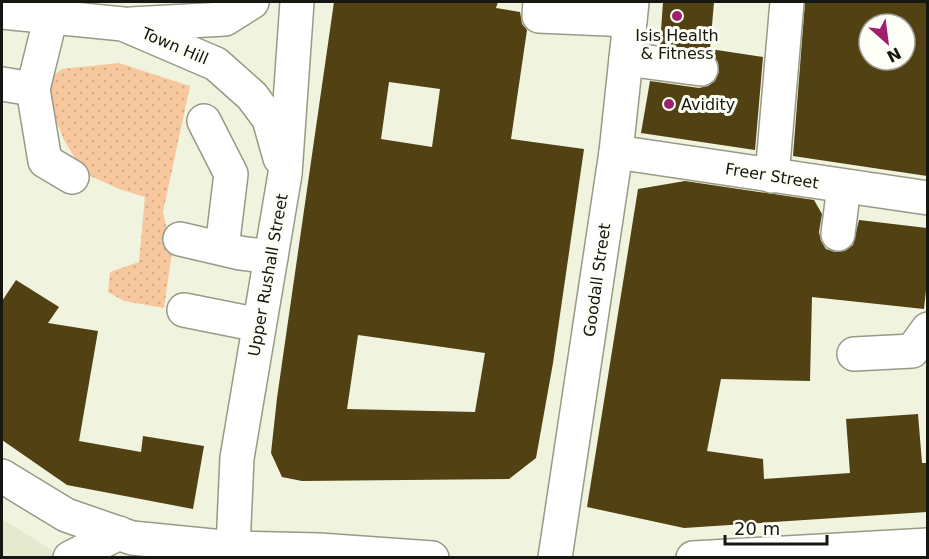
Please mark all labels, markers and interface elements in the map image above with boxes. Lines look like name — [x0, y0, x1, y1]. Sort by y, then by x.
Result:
marker: Isis Health & Fitness — [670, 9, 684, 23]
north arrow — [857, 12, 917, 72]
street label: Town Hill — [138, 23, 211, 69]
place label: Isis Health & Fitness — [635, 26, 719, 63]
text: N — [883, 43, 904, 66]
place label: Avidity — [681, 95, 735, 114]
marker: Avidity — [662, 97, 676, 111]
street label: Freer Street — [724, 159, 820, 193]
street label: Upper Rushall Street — [244, 192, 292, 358]
street label: Goodall Street — [580, 222, 614, 338]
scale bar — [725, 508, 827, 546]
text: 20 m — [734, 518, 780, 539]

